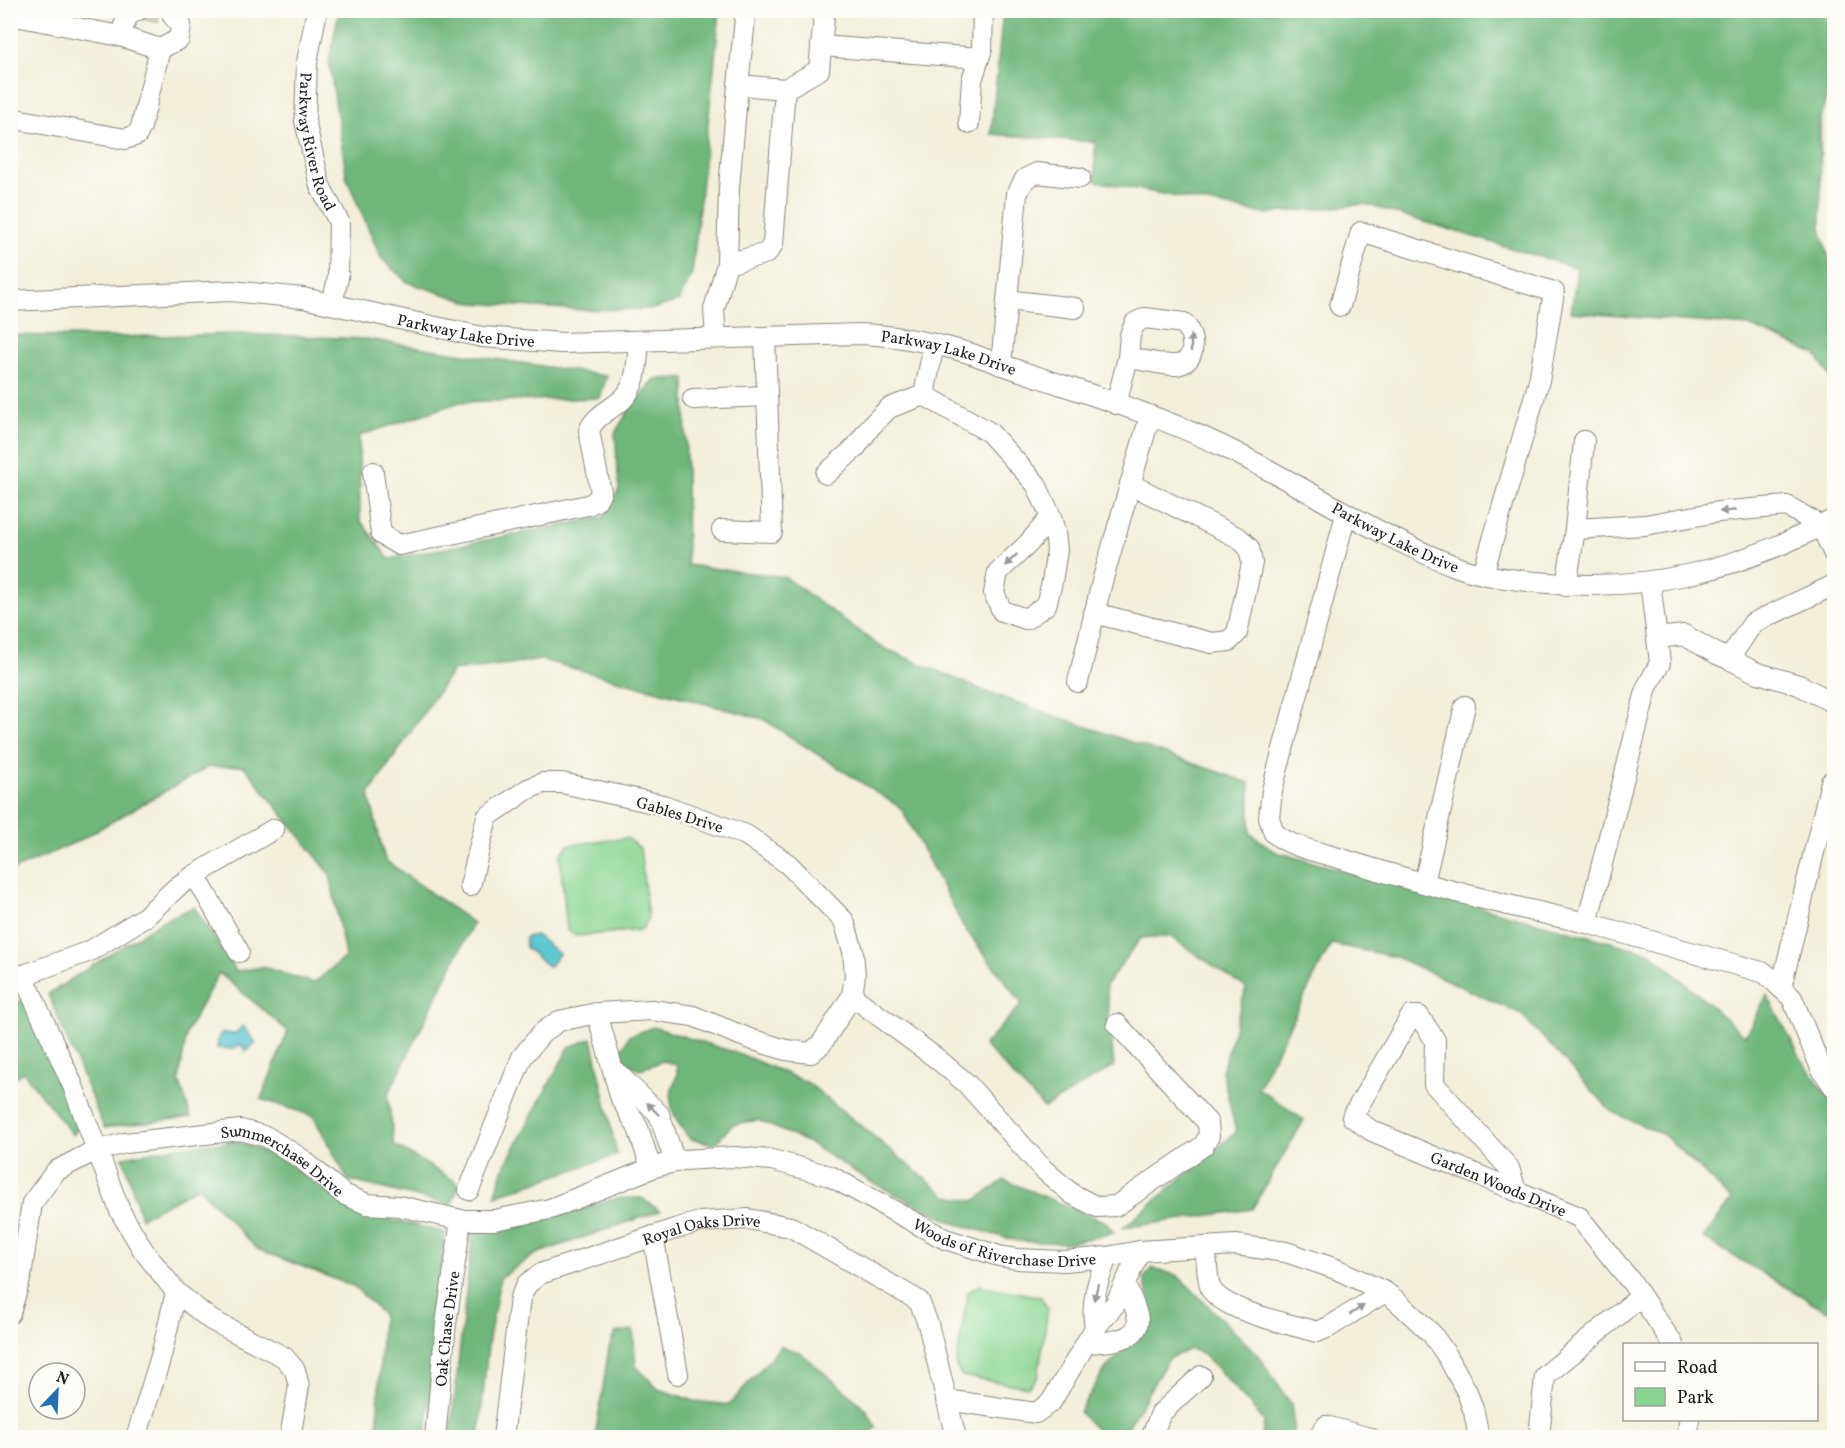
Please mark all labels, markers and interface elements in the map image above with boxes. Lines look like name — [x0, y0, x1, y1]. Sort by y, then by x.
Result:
street label: Parkway River Road — [291, 72, 340, 215]
street label: Parkway Lake Drive — [395, 310, 535, 354]
street label: Parkway Lake Drive — [880, 326, 1019, 382]
one-way arrow — [1186, 333, 1196, 352]
street label: Parkway Lake Drive — [1327, 498, 1462, 579]
one-way arrow — [1719, 506, 1738, 516]
one-way arrow — [1004, 553, 1019, 567]
street label: Gables Drive — [633, 792, 726, 840]
one-way arrow — [646, 1102, 660, 1116]
street label: Summerchase Drive — [219, 1121, 348, 1203]
street label: Garden Woods Drive — [1427, 1147, 1569, 1223]
street label: Royal Oaks Drive — [640, 1210, 763, 1252]
street label: Woods of Riverchase Drive — [908, 1214, 1097, 1274]
street label: Oak Chase Drive — [431, 1270, 467, 1388]
one-way arrow — [1091, 1283, 1101, 1301]
one-way arrow — [1349, 1304, 1365, 1315]
legend — [1623, 1343, 1818, 1421]
text: Road — [1677, 1356, 1718, 1381]
north arrow — [27, 1361, 87, 1421]
text: N — [52, 1367, 72, 1392]
text: Park — [1677, 1386, 1714, 1411]

